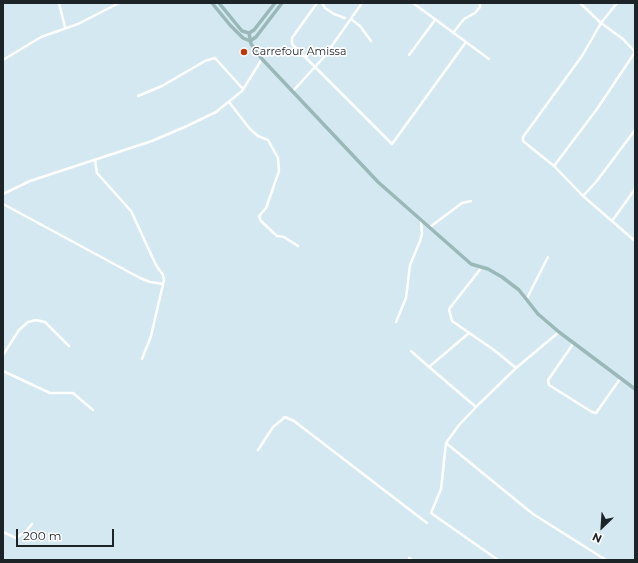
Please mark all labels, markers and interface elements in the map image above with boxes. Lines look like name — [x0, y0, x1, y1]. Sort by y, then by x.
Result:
place label: Carrefour Amissa — [252, 45, 346, 59]
marker: Carrefour Amissa — [239, 47, 249, 57]
north arrow — [582, 507, 622, 547]
scale bar — [18, 521, 116, 547]
text: 200 m — [23, 528, 62, 543]
text: N — [590, 530, 604, 546]

